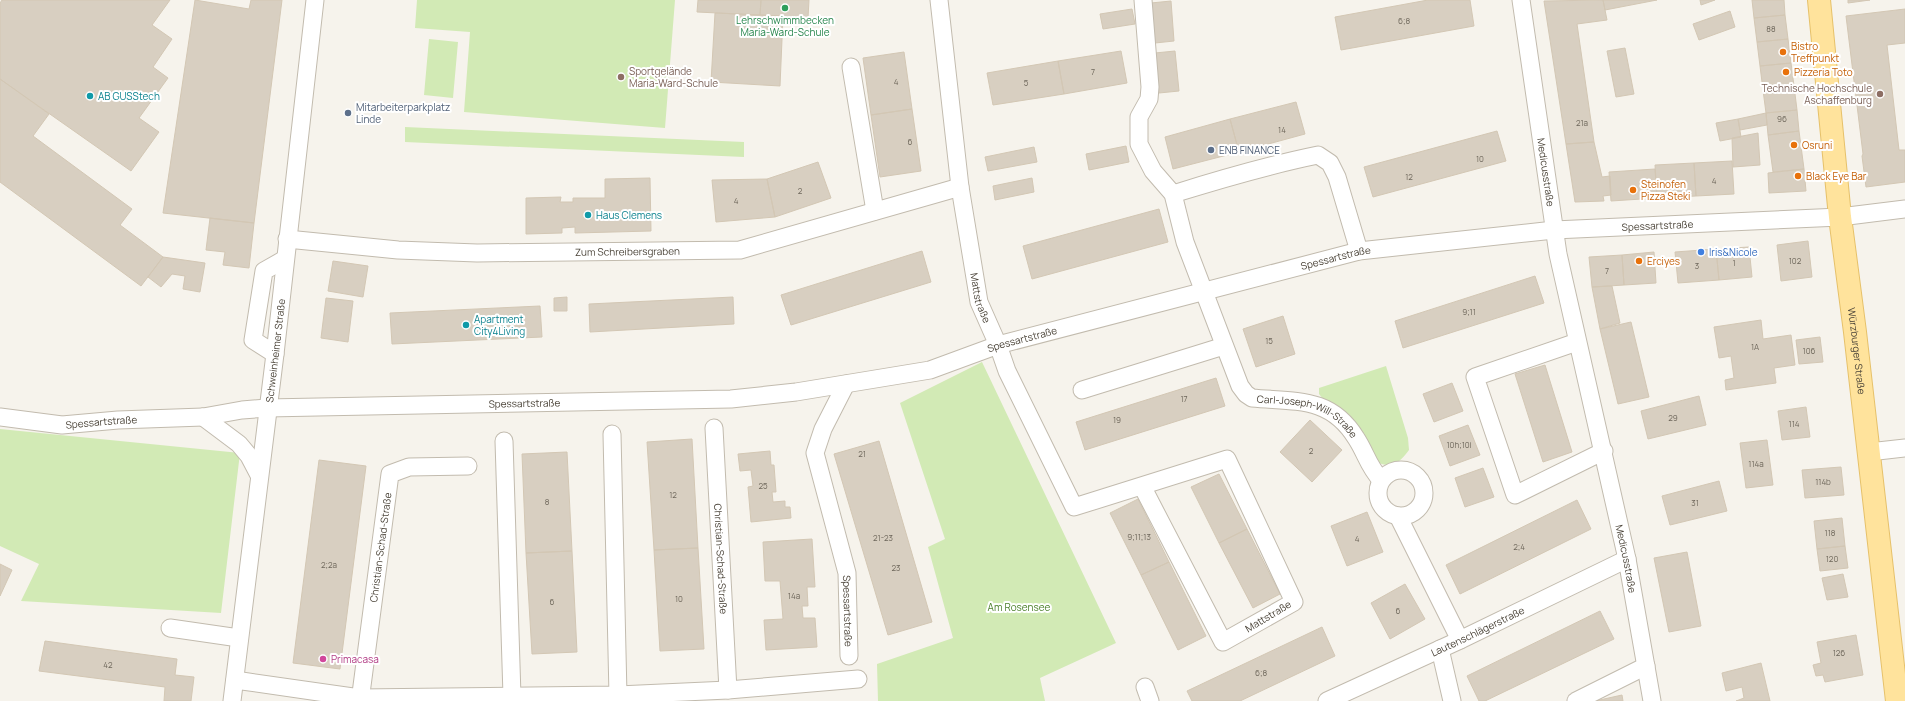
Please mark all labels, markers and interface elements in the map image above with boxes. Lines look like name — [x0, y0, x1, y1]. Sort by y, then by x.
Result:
marker: Lehrschwimmbecken Maria-Ward-Schule — [780, 3, 790, 13]
place label: Lehrschwimmbecken Maria-Ward-Schule — [736, 13, 834, 39]
house number: 6;8 — [1398, 15, 1410, 26]
house number: 88 — [1766, 23, 1776, 34]
place label: Bistro Treffpunkt — [1791, 39, 1839, 65]
marker: Bistro Treffpunkt — [1778, 47, 1788, 57]
place label: Sportgelände Maria-Ward-Schule — [629, 64, 718, 90]
place label: Pizzeria Toto — [1794, 65, 1853, 79]
house number: 7 — [1091, 66, 1095, 77]
marker: Pizzeria Toto — [1781, 67, 1791, 77]
marker: Sportgelände Maria-Ward-Schule — [616, 72, 626, 82]
house number: 4 — [894, 76, 899, 87]
house number: 5 — [1024, 77, 1029, 88]
place label: Technische Hochschule Aschaffenburg — [1762, 81, 1872, 107]
place label: AB GUSStech — [98, 89, 160, 103]
marker: Technische Hochschule Aschaffenburg — [1875, 89, 1885, 99]
marker: AB GUSStech — [85, 91, 95, 101]
place label: Mitarbeiterparkplatz Linde — [356, 100, 450, 126]
marker: Mitarbeiterparkplatz Linde — [343, 108, 353, 118]
house number: 96 — [1777, 113, 1787, 124]
house number: 21a — [1576, 117, 1588, 128]
house number: 14 — [1278, 124, 1286, 135]
house number: 6 — [908, 136, 913, 147]
street label: Medicusstraße — [1534, 137, 1558, 208]
place label: Osruni — [1802, 138, 1832, 152]
marker: Osruni — [1789, 140, 1799, 150]
place label: ENB FINANCE — [1219, 143, 1280, 157]
marker: ENB FINANCE — [1206, 145, 1216, 155]
house number: 10 — [1476, 153, 1484, 164]
place label: Black Eye Bar — [1806, 169, 1867, 183]
house number: 12 — [1405, 171, 1413, 182]
marker: Black Eye Bar — [1793, 171, 1803, 181]
house number: 4 — [1712, 175, 1717, 186]
place label: Steinofen Pizza Steki — [1641, 177, 1690, 203]
house number: 2 — [798, 185, 803, 196]
marker: Steinofen Pizza Steki — [1628, 185, 1638, 195]
house number: 4 — [734, 195, 739, 206]
place label: Haus Clemens — [596, 208, 662, 222]
marker: Haus Clemens — [583, 210, 593, 220]
street label: Spessartstraße — [1621, 217, 1694, 234]
street label: Spessartstraße — [1299, 243, 1371, 273]
street label: Zum Schreibersgraben — [575, 244, 680, 259]
place label: Iris&Nicole — [1709, 245, 1758, 259]
marker: Iris&Nicole — [1696, 247, 1706, 257]
place label: Erciyes — [1647, 254, 1680, 268]
house number: 102 — [1789, 255, 1802, 266]
marker: Erciyes — [1634, 256, 1644, 266]
house number: 1 — [1732, 257, 1736, 268]
house number: 3 — [1695, 260, 1699, 271]
house number: 7 — [1605, 265, 1609, 276]
street label: Mattstraße — [967, 272, 994, 325]
street label: Schweinheimer Straße — [262, 298, 288, 403]
house number: 9;11 — [1462, 306, 1476, 317]
street label: Würzburger Straße — [1845, 307, 1869, 395]
place label: Apartment City4Living — [474, 312, 525, 338]
marker: Apartment City4Living — [461, 320, 471, 330]
street label: Spessartstraße — [985, 323, 1059, 355]
house number: 15 — [1265, 335, 1273, 346]
house number: 1A — [1751, 341, 1759, 352]
house number: 106 — [1803, 345, 1816, 356]
street label: Carl-Joseph-Will-Straße — [1256, 391, 1361, 441]
house number: 17 — [1180, 393, 1188, 404]
street label: Spessartstraße — [488, 395, 561, 411]
street label: Spessartstraße — [65, 412, 138, 432]
house number: 29 — [1668, 412, 1678, 423]
house number: 19 — [1113, 414, 1121, 425]
house number: 114 — [1789, 418, 1800, 429]
house number: 10h;10i — [1446, 439, 1472, 450]
house number: 2 — [1309, 445, 1314, 456]
house number: 21 — [858, 448, 866, 459]
house number: 114a — [1748, 458, 1764, 469]
house number: 114b — [1815, 476, 1831, 487]
house number: 25 — [758, 480, 768, 491]
house number: 12 — [669, 489, 677, 500]
street label: Christian-Schad-Straße — [366, 491, 395, 603]
house number: 8 — [545, 496, 550, 507]
house number: 31 — [1691, 497, 1699, 508]
street label: Christian-Schad-Straße — [711, 503, 731, 615]
street label: Medicusstraße — [1612, 523, 1640, 594]
house number: 118 — [1825, 527, 1836, 538]
house number: 9;11;13 — [1127, 531, 1151, 542]
house number: 21-23 — [873, 532, 893, 543]
house number: 4 — [1355, 533, 1360, 544]
house number: 2;4 — [1513, 541, 1525, 552]
house number: 120 — [1826, 553, 1838, 564]
house number: 2;2a — [321, 559, 337, 570]
house number: 23 — [892, 562, 900, 573]
street label: Spessartstraße — [840, 575, 856, 647]
house number: 14a — [788, 590, 800, 601]
house number: 10 — [675, 593, 683, 604]
house number: 6 — [550, 596, 555, 607]
street label: Mattstraße — [1242, 597, 1294, 635]
park label: Am Rosensee — [988, 600, 1051, 614]
street label: Lautenschlägerstraße — [1429, 603, 1527, 659]
house number: 6 — [1396, 605, 1401, 616]
house number: 126 — [1833, 647, 1845, 658]
place label: Primacasa — [331, 652, 379, 666]
marker: Primacasa — [318, 654, 328, 664]
house number: 42 — [103, 659, 113, 670]
house number: 6;8 — [1255, 667, 1267, 678]

